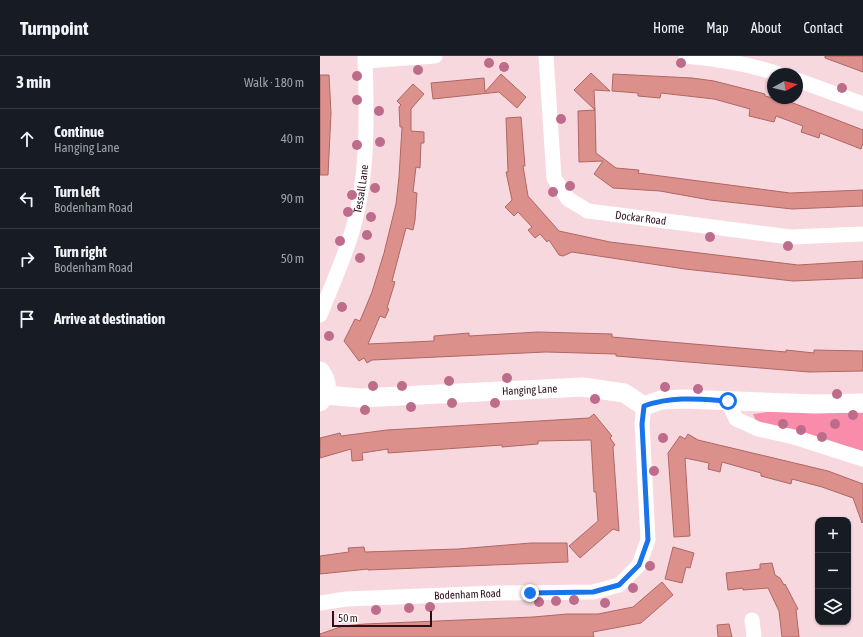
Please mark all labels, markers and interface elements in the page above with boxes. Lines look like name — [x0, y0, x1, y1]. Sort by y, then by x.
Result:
text: Turnpoint — [20, 17, 88, 39]
text: Home — [653, 20, 684, 36]
text: Map — [706, 20, 729, 36]
text: About — [751, 20, 782, 36]
text: Contact — [804, 20, 843, 36]
north arrow — [767, 68, 803, 104]
text: 3 min — [16, 72, 51, 92]
text: Walk · 180 m — [244, 75, 304, 90]
text: Continue — [54, 123, 104, 140]
icon: ahead — [16, 128, 38, 150]
text: 40 m — [281, 131, 304, 146]
text: Hanging Lane — [54, 140, 119, 155]
street label: Tessall Lane — [351, 164, 370, 214]
text: Turn left — [54, 183, 100, 200]
icon: left — [16, 188, 38, 210]
text: 90 m — [281, 191, 304, 206]
text: Bodenham Road — [54, 200, 133, 215]
street label: Dockar Road — [615, 209, 667, 227]
text: Turn right — [54, 243, 107, 260]
icon: right — [16, 248, 38, 270]
text: 50 m — [281, 251, 304, 266]
text: Bodenham Road — [54, 260, 133, 275]
icon: arrive — [16, 308, 38, 330]
text: Arrive at destination — [54, 310, 165, 327]
street label: Hanging Lane — [502, 382, 558, 397]
route start — [719, 392, 737, 410]
map controls — [815, 517, 851, 625]
button: + — [815, 517, 851, 553]
button: − — [815, 553, 851, 589]
route end — [521, 584, 539, 602]
street label: Bodenham Road — [434, 587, 501, 601]
button: layers — [815, 589, 851, 625]
scale bar — [332, 609, 432, 628]
text: 50 m — [338, 612, 358, 624]

